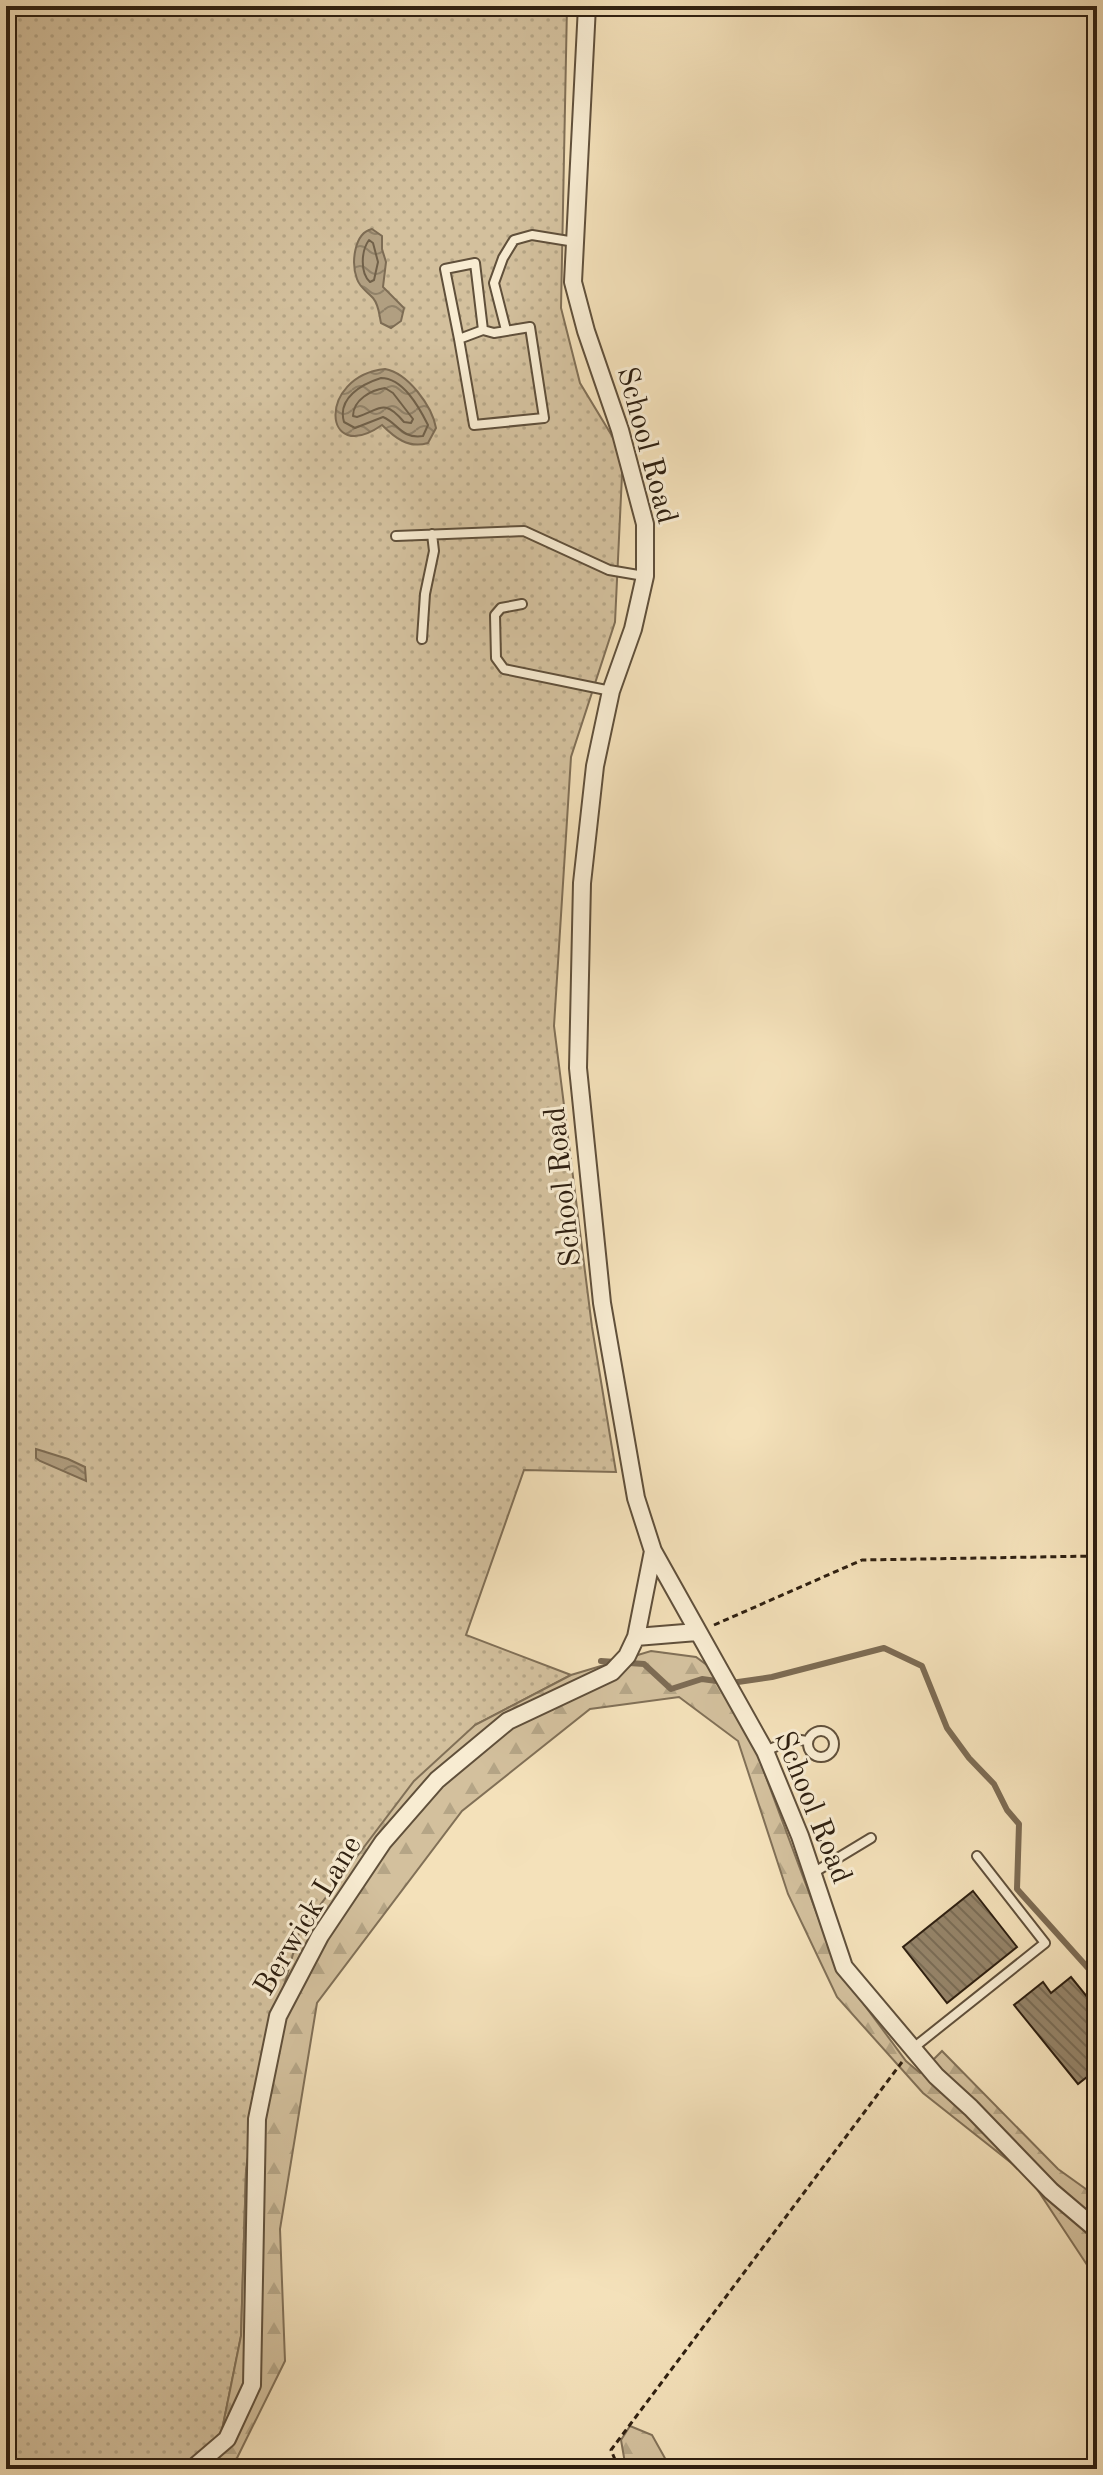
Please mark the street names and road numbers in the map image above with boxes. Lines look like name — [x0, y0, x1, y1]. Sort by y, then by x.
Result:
street label: School Road — [611, 364, 681, 527]
street label: School Road — [541, 1105, 587, 1268]
street label: School Road — [768, 1727, 856, 1888]
street label: Berwick Lane — [249, 1831, 368, 2001]

